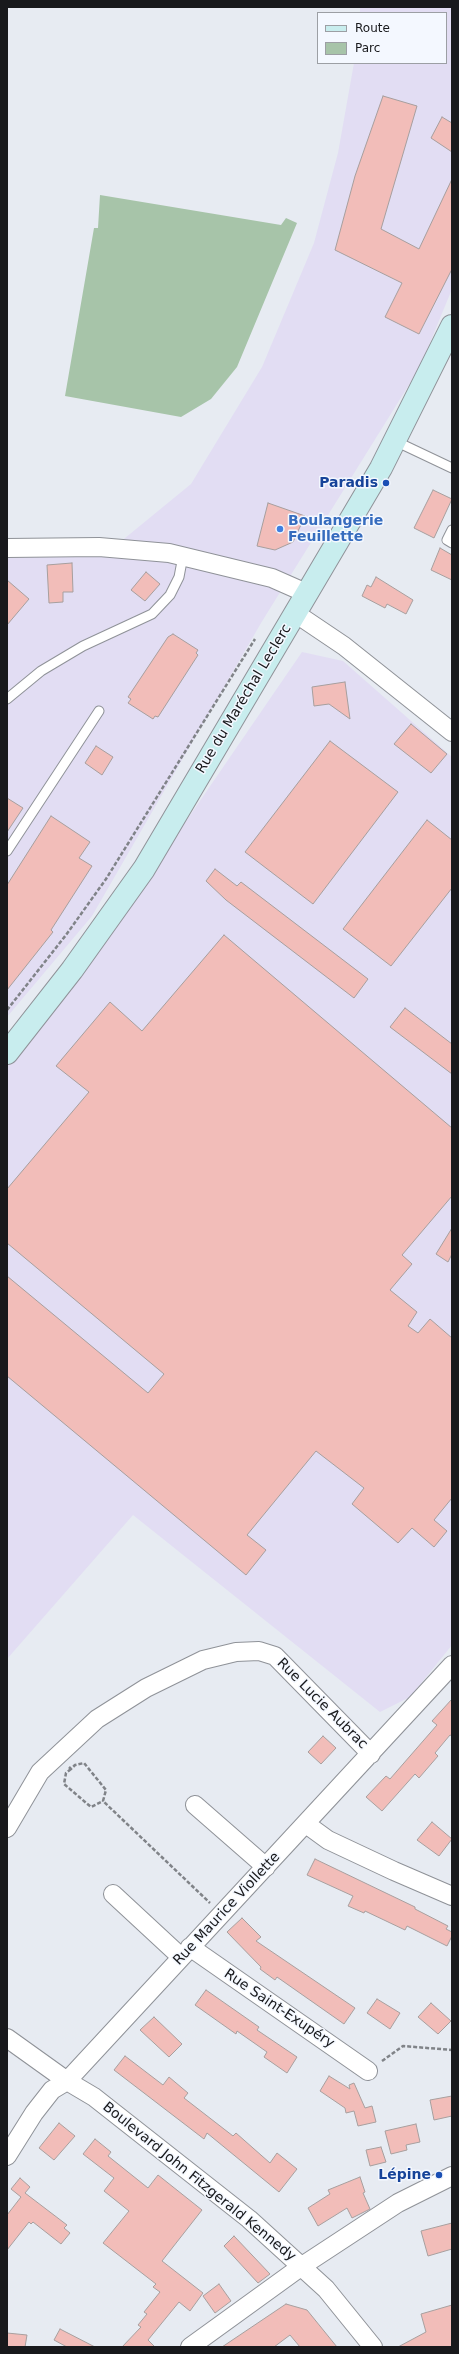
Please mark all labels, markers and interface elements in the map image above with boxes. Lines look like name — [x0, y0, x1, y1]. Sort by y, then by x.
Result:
legend — [317, 12, 447, 64]
text: Route — [355, 21, 390, 35]
text: Parc — [355, 41, 380, 55]
place label: Paradis — [319, 475, 378, 491]
marker: Paradis — [381, 478, 391, 488]
place label: Boulangerie Feuillette — [288, 513, 383, 546]
marker: Boulangerie Feuillette — [275, 524, 285, 534]
street label: Rue du Maréchal Leclerc — [193, 621, 295, 777]
street label: Rue Lucie Aubrac — [273, 1655, 371, 1753]
street label: Rue Maurice Viollette — [170, 1849, 284, 1969]
street label: Rue Saint-Exupéry — [221, 1966, 337, 2052]
street label: Boulevard John Fitzgerald Kennedy — [99, 2099, 299, 2265]
place label: Lépine — [378, 2167, 431, 2183]
marker: Lépine — [434, 2170, 444, 2180]

